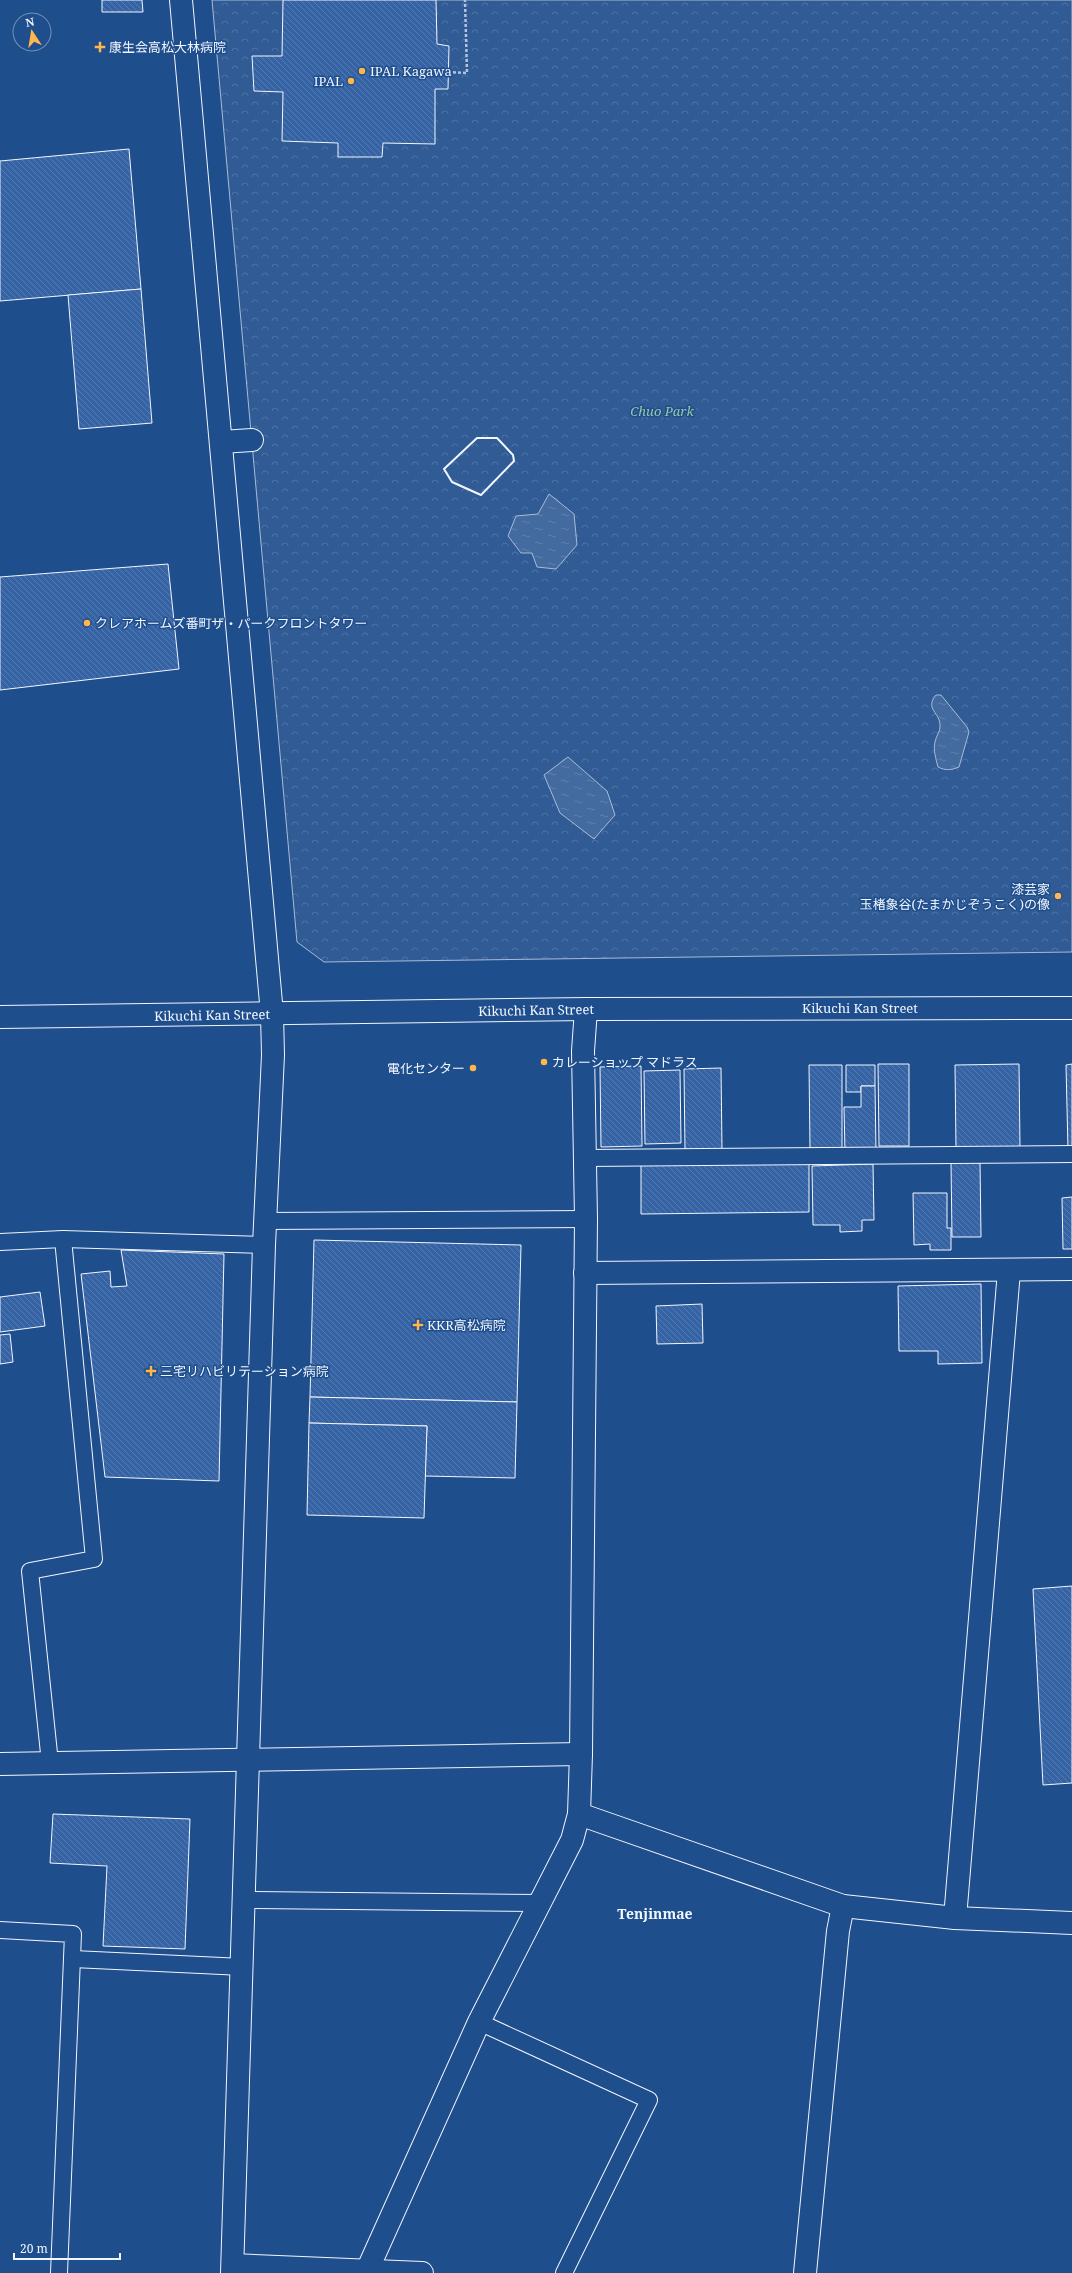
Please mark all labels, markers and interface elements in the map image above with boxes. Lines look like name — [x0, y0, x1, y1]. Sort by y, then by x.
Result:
north arrow — [12, 12, 52, 52]
text: N — [24, 13, 36, 30]
place label: 康生会高松大林病院 — [109, 38, 226, 56]
marker: 康生会高松大林病院 — [94, 41, 106, 53]
place label: IPAL Kagawa — [370, 62, 452, 80]
marker: IPAL Kagawa — [357, 66, 367, 76]
place label: IPAL — [314, 72, 343, 90]
marker: IPAL — [346, 76, 356, 86]
park label: Chuo Park — [630, 402, 694, 420]
place label: クレアホームズ番町ザ・パークフロントタワー — [95, 614, 368, 632]
marker: クレアホームズ番町ザ・パークフロントタワー — [82, 618, 92, 628]
place label: 漆芸家 玉楮象谷(たまかじぞうこく)の像 — [859, 880, 1050, 913]
marker: 漆芸家 玉楮象谷(たまかじぞうこく)の像 — [1053, 891, 1063, 901]
street label: Kikuchi Kan Street — [802, 999, 918, 1017]
street label: Kikuchi Kan Street — [478, 1000, 594, 1020]
street label: Kikuchi Kan Street — [154, 1005, 270, 1025]
place label: カレーショップ マドラス — [552, 1053, 698, 1071]
marker: カレーショップ マドラス — [539, 1057, 549, 1067]
place label: 電化センター — [387, 1059, 465, 1077]
marker: 電化センター — [468, 1063, 478, 1073]
place label: KKR高松病院 — [427, 1316, 506, 1334]
marker: KKR高松病院 — [412, 1319, 424, 1331]
place label: 三宅リハビリテーション病院 — [160, 1362, 329, 1380]
marker: 三宅リハビリテーション病院 — [145, 1365, 157, 1377]
district label: Tenjinmae — [617, 1904, 693, 1923]
scale bar — [14, 2235, 120, 2261]
text: 20 m — [20, 2240, 48, 2257]

